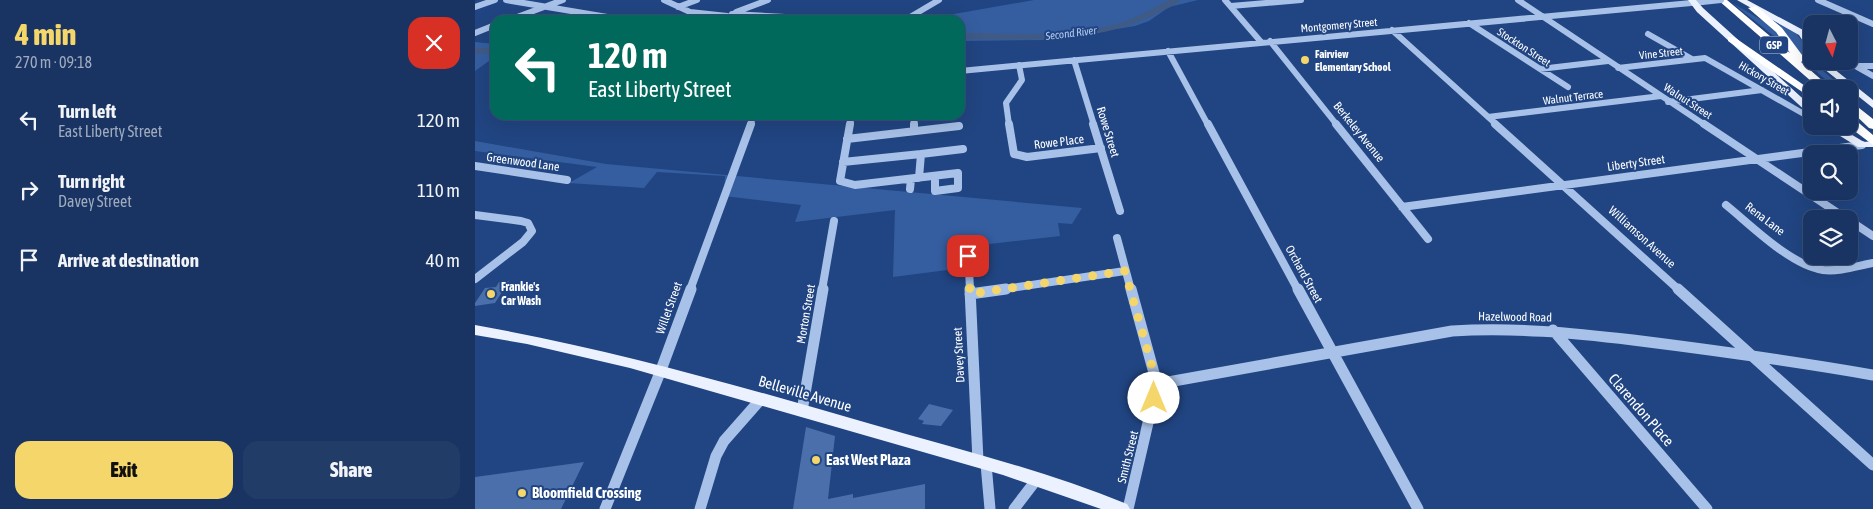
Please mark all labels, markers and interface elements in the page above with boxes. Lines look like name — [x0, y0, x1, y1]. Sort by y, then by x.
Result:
north arrow — [1803, 15, 1857, 70]
map controls — [1803, 15, 1858, 265]
street label: Montgomery Street — [1300, 16, 1378, 34]
text: 4 min — [15, 17, 76, 51]
button: close — [408, 17, 460, 69]
water label: Second River — [1044, 24, 1098, 42]
street label: Stockton Street — [1495, 25, 1553, 69]
icon: left — [505, 35, 570, 100]
text: 120 m — [588, 35, 667, 75]
road number: GSP — [1760, 36, 1788, 54]
street label: Vine Street — [1639, 45, 1683, 61]
place label: Fairview Elementary School — [1315, 48, 1392, 73]
text: 270 m · 09:18 — [15, 53, 92, 71]
marker: Fairview Elementary School — [1299, 54, 1311, 66]
street label: Hickory Street — [1737, 59, 1791, 97]
text: East Liberty Street — [588, 76, 732, 102]
button: sound — [1803, 80, 1858, 135]
street label: Walnut Street — [1662, 81, 1714, 121]
street label: Walnut Terrace — [1542, 87, 1604, 107]
street label: Berkeley Avenue — [1330, 99, 1388, 165]
text: Turn left — [58, 100, 116, 122]
street label: Rowe Street — [1094, 105, 1122, 159]
icon: left — [15, 106, 43, 134]
text: 120 m — [417, 109, 460, 131]
text: East Liberty Street — [58, 122, 162, 140]
street label: Rowe Place — [1033, 132, 1085, 152]
button: search — [1803, 145, 1858, 200]
street label: Greenwood Lane — [486, 150, 560, 174]
street label: Liberty Street — [1606, 152, 1666, 174]
text: Turn right — [58, 170, 125, 192]
icon: right — [15, 176, 43, 204]
text: 110 m — [417, 179, 460, 201]
text: Davey Street — [58, 192, 132, 210]
street label: Rena Lane — [1742, 200, 1788, 238]
street label: Williamson Avenue — [1606, 203, 1678, 271]
button: layers — [1803, 210, 1858, 265]
pin — [947, 235, 989, 277]
icon: arrive — [954, 242, 982, 270]
street label: Orchard Street — [1282, 243, 1326, 306]
icon: arrive — [15, 246, 43, 274]
text: Arrive at destination — [58, 249, 199, 271]
text: 40 m — [426, 249, 460, 271]
street label: Willet Street — [653, 279, 685, 336]
place label: Frankie's Car Wash — [501, 280, 541, 308]
street label: Morton Street — [794, 283, 818, 345]
marker: Frankie's Car Wash — [485, 288, 497, 300]
street label: Hazelwood Road — [1478, 309, 1552, 325]
street label: Davey Street — [951, 326, 967, 383]
street label: Clarendon Place — [1605, 370, 1678, 449]
position arrow — [1127, 371, 1179, 423]
street label: Belleville Avenue — [757, 372, 854, 415]
street label: Smith Street — [1115, 429, 1141, 485]
button: Exit — [15, 441, 233, 499]
button: Share — [243, 441, 460, 499]
place label: East West Plaza — [826, 451, 911, 468]
marker: East West Plaza — [810, 454, 822, 466]
place label: Bloomfield Crossing — [532, 484, 642, 501]
marker: Bloomfield Crossing — [516, 487, 528, 499]

